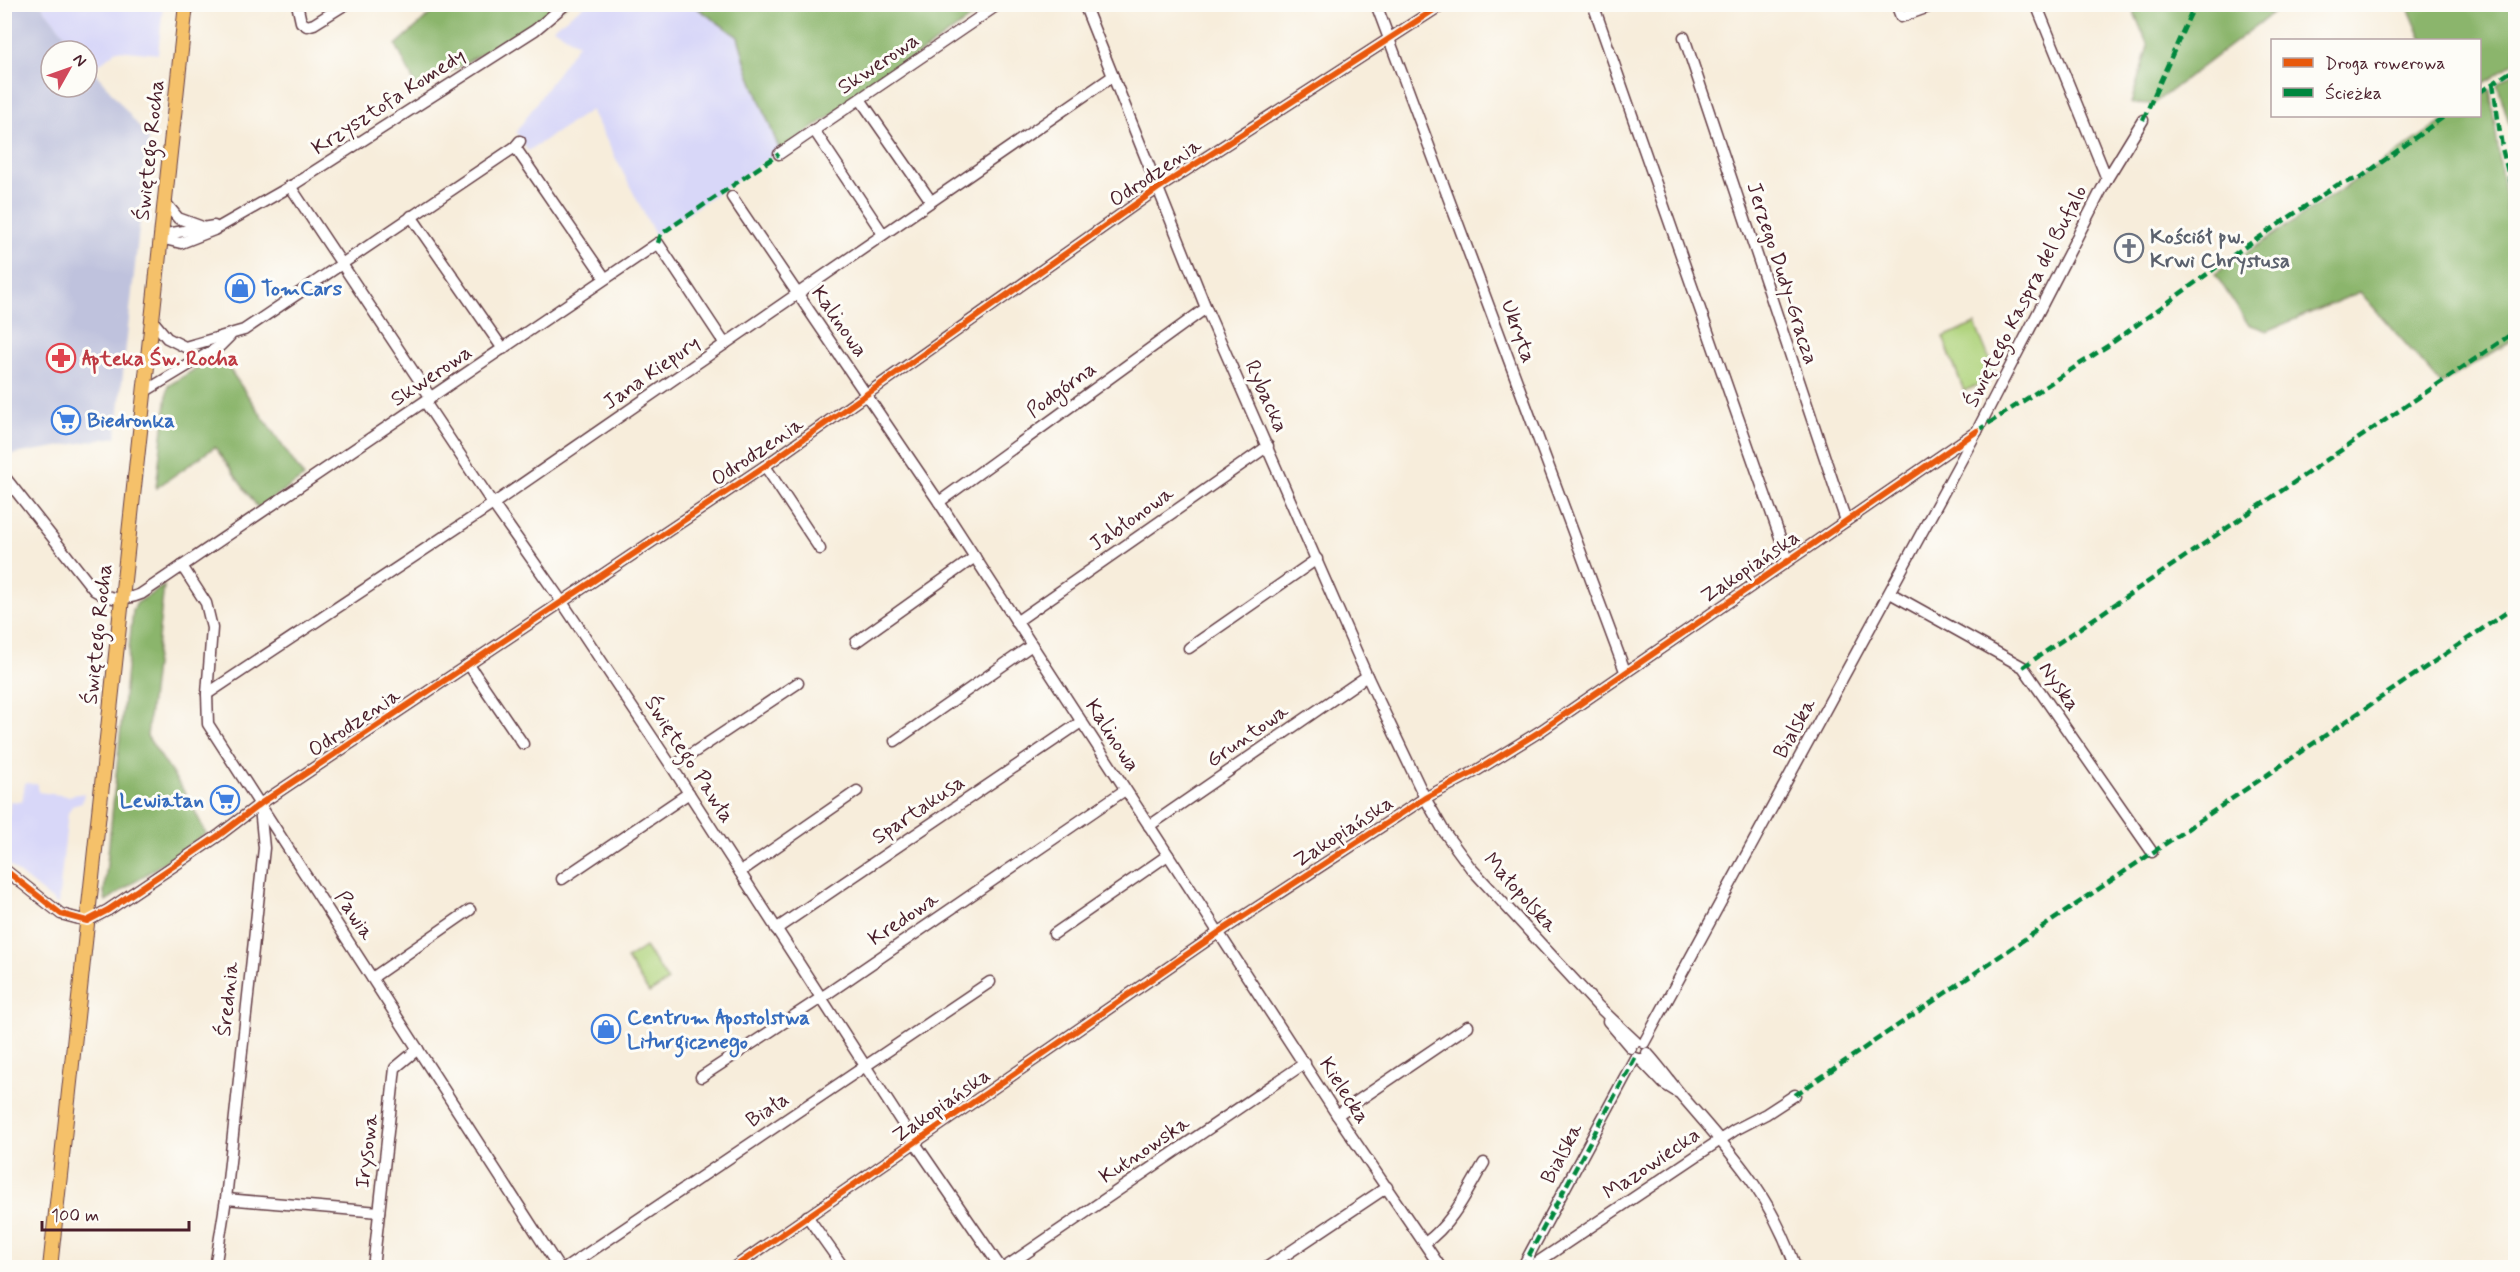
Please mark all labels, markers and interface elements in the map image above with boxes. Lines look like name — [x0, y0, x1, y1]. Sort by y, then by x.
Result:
street label: Skwerowa — [832, 26, 925, 101]
north arrow — [39, 39, 99, 99]
legend — [2271, 39, 2481, 117]
street label: Krzysztofa Komedy — [306, 42, 471, 162]
text: N — [68, 49, 91, 71]
text: Droga rowerowa — [2325, 52, 2445, 76]
street label: Świętego Rocha — [129, 78, 173, 222]
text: Ścieżka — [2325, 82, 2382, 106]
street label: Odrodzenia — [1104, 131, 1208, 214]
street label: Jerzego Dudy-Gracza — [1739, 179, 1825, 368]
street label: Świętego Kaspra del Bufalo — [1958, 181, 2096, 413]
place label: Kościół pw. Krwi Chrystusa — [2150, 223, 2290, 275]
church icon: Kościół pw. Krwi Chrystusa — [2113, 232, 2145, 264]
shop icon: TomCars — [224, 272, 256, 304]
place label: TomCars — [261, 275, 343, 303]
street label: Kalinowa — [804, 280, 874, 363]
street label: Ukryta — [1494, 296, 1542, 367]
street label: Jana Kiepury — [598, 329, 706, 417]
street label: Skwerowa — [385, 338, 478, 413]
pharmacy icon: Apteka Św. Rocha — [45, 342, 77, 374]
place label: Apteka Św. Rocha — [82, 345, 239, 374]
street label: Podgórna — [1021, 355, 1103, 426]
street label: Rybacka — [1238, 356, 1294, 437]
supermarket icon: Biedronka — [50, 404, 82, 436]
place label: Biedronka — [87, 407, 175, 435]
street label: Odrodzenia — [706, 410, 810, 493]
street label: Jabłonowa — [1084, 479, 1180, 558]
street label: Zakopiańska — [1696, 523, 1806, 610]
street label: Świętego Rocha — [77, 562, 121, 706]
street label: Nyska — [2032, 656, 2086, 717]
street label: Odrodzenia — [303, 681, 407, 764]
street label: Świętego Pawła — [636, 691, 741, 830]
street label: Bialska — [1767, 693, 1823, 764]
street label: Kalinowa — [1078, 694, 1146, 777]
street label: Gruntowa — [1201, 697, 1295, 774]
street label: Spartakusa — [867, 768, 971, 851]
supermarket icon: Lewiatan — [209, 784, 241, 816]
place label: Lewiatan — [120, 787, 204, 815]
street label: Zakopiańska — [1288, 789, 1399, 875]
street label: Małopolska — [1477, 847, 1564, 939]
street label: Pawia — [328, 885, 381, 946]
street label: Kredowa — [863, 885, 945, 953]
street label: Średnia — [210, 960, 246, 1038]
place label: Centrum Apostolstwa Liturgicznego — [627, 1004, 810, 1058]
shop icon: Centrum Apostolstwa Liturgicznego — [590, 1013, 622, 1045]
street label: Kielecka — [1312, 1052, 1376, 1129]
street label: Zakopiańska — [887, 1062, 996, 1150]
street label: Biała — [741, 1085, 795, 1134]
street label: Kutnowska — [1094, 1109, 1196, 1190]
street label: Irysowa — [349, 1112, 385, 1190]
street label: Bialska — [1534, 1118, 1590, 1189]
street label: Mazowiecka — [1598, 1121, 1706, 1207]
scale bar — [42, 1194, 189, 1232]
text: 100 m — [51, 1204, 99, 1228]

